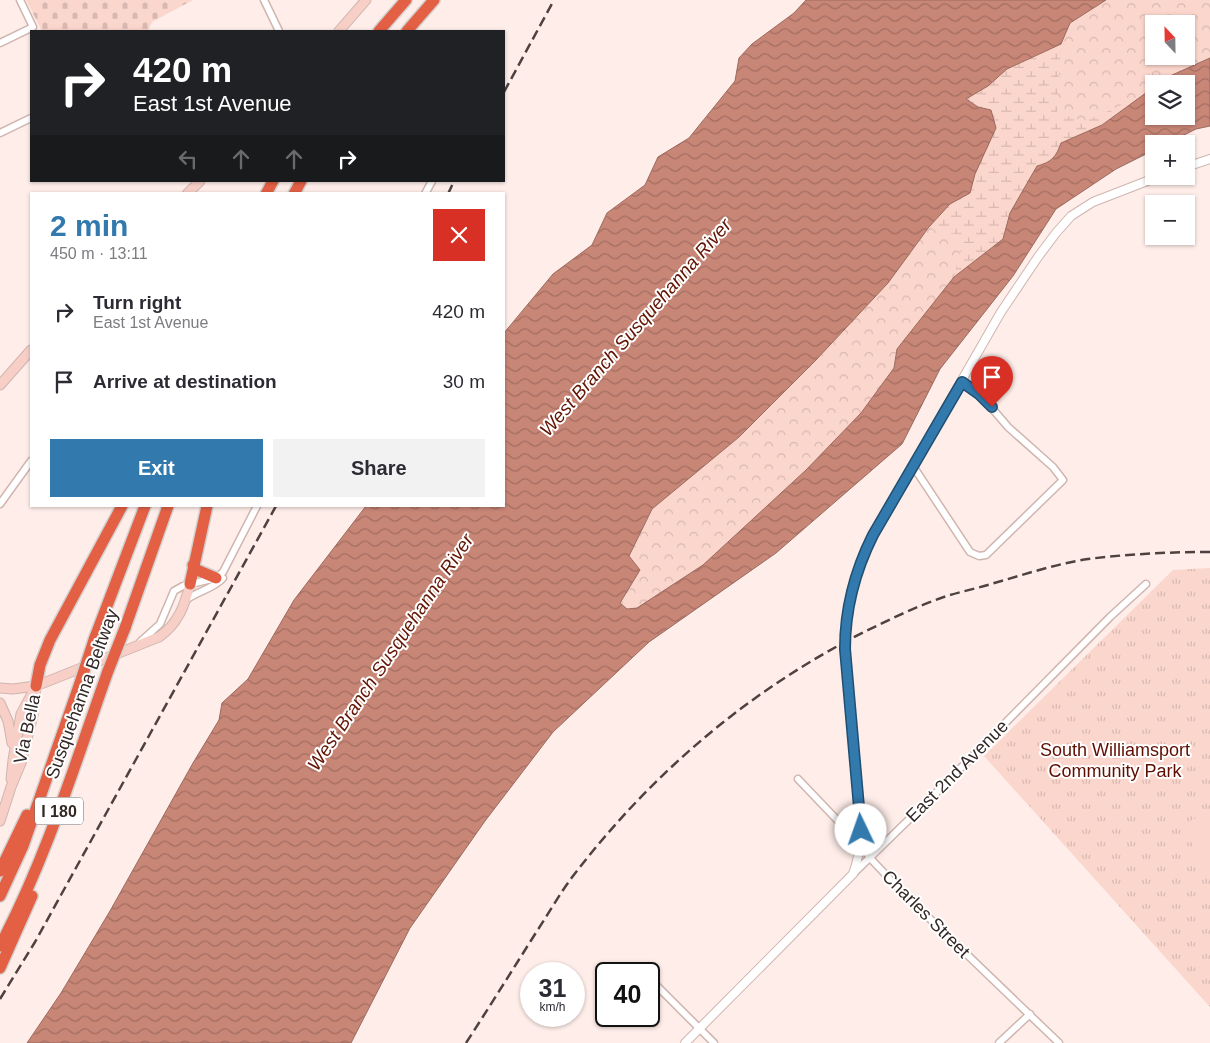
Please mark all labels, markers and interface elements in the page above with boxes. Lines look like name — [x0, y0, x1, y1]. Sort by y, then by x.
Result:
north arrow — [1145, 15, 1195, 65]
map controls — [1145, 15, 1195, 245]
icon: right — [50, 50, 115, 115]
text: 420 m — [133, 50, 232, 89]
button: layers — [1145, 75, 1195, 125]
text: East 1st Avenue — [133, 91, 292, 116]
button: + — [1145, 135, 1195, 185]
icon: left — [174, 145, 202, 173]
icon: ahead — [227, 145, 255, 173]
icon: ahead — [280, 145, 308, 173]
icon: right — [333, 145, 361, 173]
button: − — [1145, 195, 1195, 245]
text: 2 min — [50, 209, 128, 242]
button: close — [433, 209, 485, 261]
water label: West Branch Susquehanna River — [535, 214, 736, 440]
text: 450 m · 13:11 — [50, 245, 148, 262]
text: Turn right — [93, 292, 181, 313]
icon: right — [50, 298, 78, 326]
text: 420 m — [432, 301, 485, 322]
text: East 1st Avenue — [93, 314, 208, 331]
pin — [971, 356, 1013, 407]
icon: arrive — [978, 363, 1006, 391]
icon: arrive — [50, 368, 78, 396]
text: Arrive at destination — [93, 371, 277, 392]
text: 30 m — [443, 371, 485, 392]
button: Exit — [50, 439, 263, 497]
button: Share — [273, 439, 485, 497]
water label: West Branch Susquehanna River — [303, 530, 478, 774]
street label: Susquehanna Beltway — [42, 606, 122, 782]
street label: Via Bella — [10, 691, 44, 766]
street label: East 2nd Avenue — [902, 716, 1012, 826]
park label: South Williamsport Community Park — [1040, 740, 1190, 781]
road number: I 180 — [35, 798, 83, 824]
position arrow — [834, 803, 886, 855]
street label: Charles Street — [878, 866, 974, 962]
speed limit sign: 40 — [595, 962, 660, 1027]
text: 31 — [539, 974, 566, 1002]
text: km/h — [539, 1000, 566, 1014]

